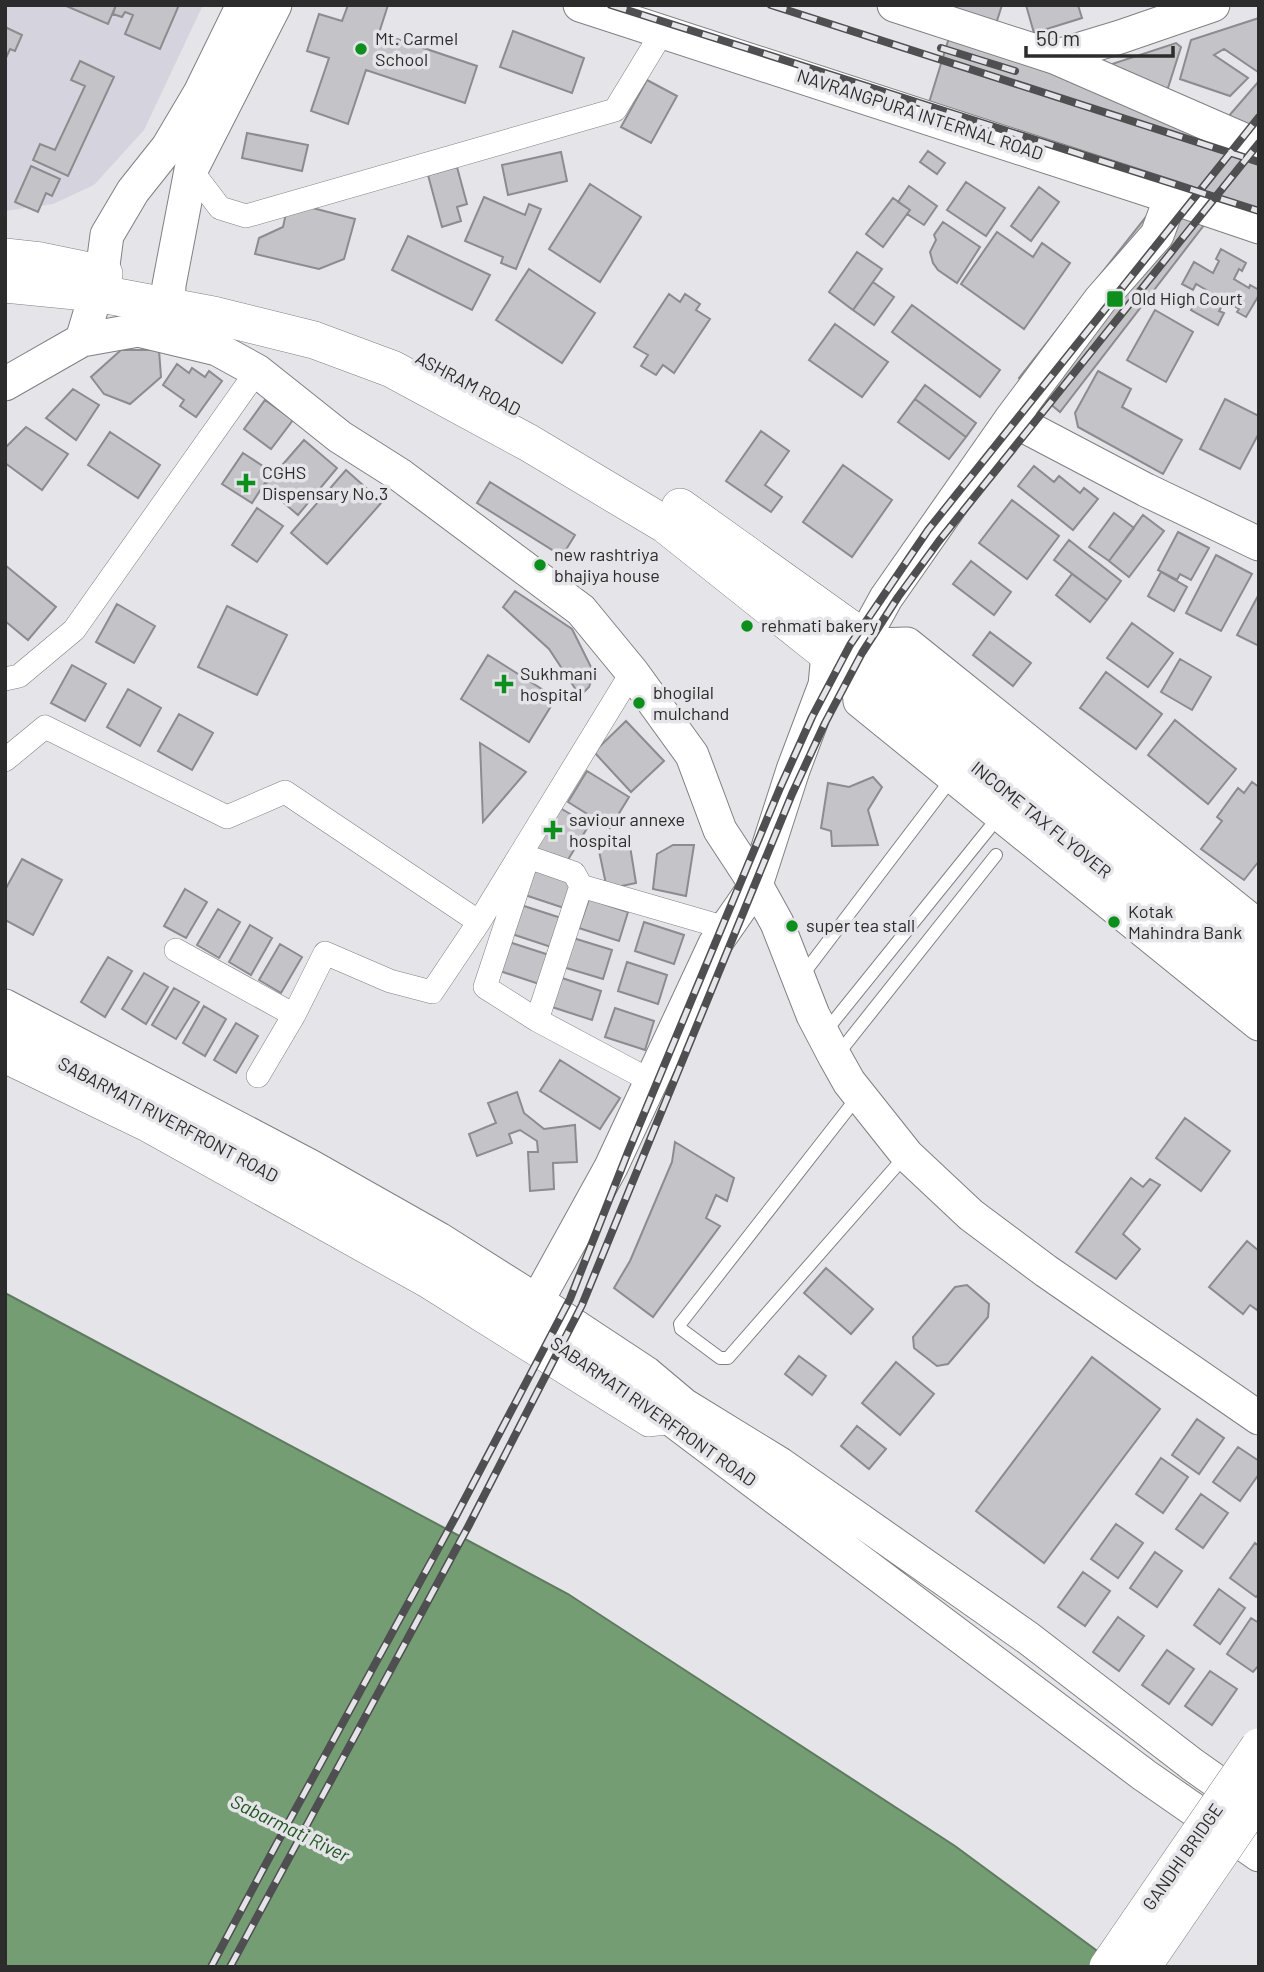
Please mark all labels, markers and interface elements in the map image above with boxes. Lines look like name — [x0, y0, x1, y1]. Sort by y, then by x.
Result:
scale bar — [1026, 14, 1173, 58]
text: 50 m — [1036, 25, 1080, 50]
place label: Mt. Carmel School — [375, 27, 458, 70]
marker: Mt. Carmel School — [353, 41, 369, 57]
street label: NAVRANGPURA INTERNAL ROAD — [795, 64, 1046, 164]
place label: Old High Court — [1131, 287, 1243, 309]
marker: Old High Court — [1105, 289, 1125, 309]
street label: ASHRAM ROAD — [412, 346, 525, 420]
place label: CGHS Dispensary No.3 — [262, 461, 388, 504]
marker: CGHS Dispensary No.3 — [236, 473, 256, 493]
place label: new rashtriya bhajiya house — [554, 543, 660, 586]
marker: new rashtriya bhajiya house — [532, 557, 548, 573]
place label: rehmati bakery — [761, 614, 878, 636]
marker: rehmati bakery — [739, 618, 755, 634]
place label: Sukhmani hospital — [520, 662, 597, 705]
marker: Sukhmani hospital — [494, 674, 514, 694]
place label: bhogilal mulchand — [653, 681, 729, 724]
marker: bhogilal mulchand — [631, 695, 647, 711]
street label: INCOME TAX FLYOVER — [967, 756, 1116, 882]
place label: saviour annexe hospital — [569, 808, 685, 851]
marker: saviour annexe hospital — [543, 820, 563, 840]
place label: Kotak Mahindra Bank — [1128, 900, 1242, 943]
place label: super tea stall — [806, 914, 915, 936]
marker: Kotak Mahindra Bank — [1106, 914, 1122, 930]
marker: super tea stall — [784, 918, 800, 934]
street label: SABARMATI RIVERFRONT ROAD — [55, 1052, 282, 1187]
street label: SABARMATI RIVERFRONT ROAD — [547, 1332, 761, 1491]
water label: Sabarmati River — [227, 1789, 354, 1867]
street label: GANDHI BRIDGE — [1137, 1799, 1227, 1914]

